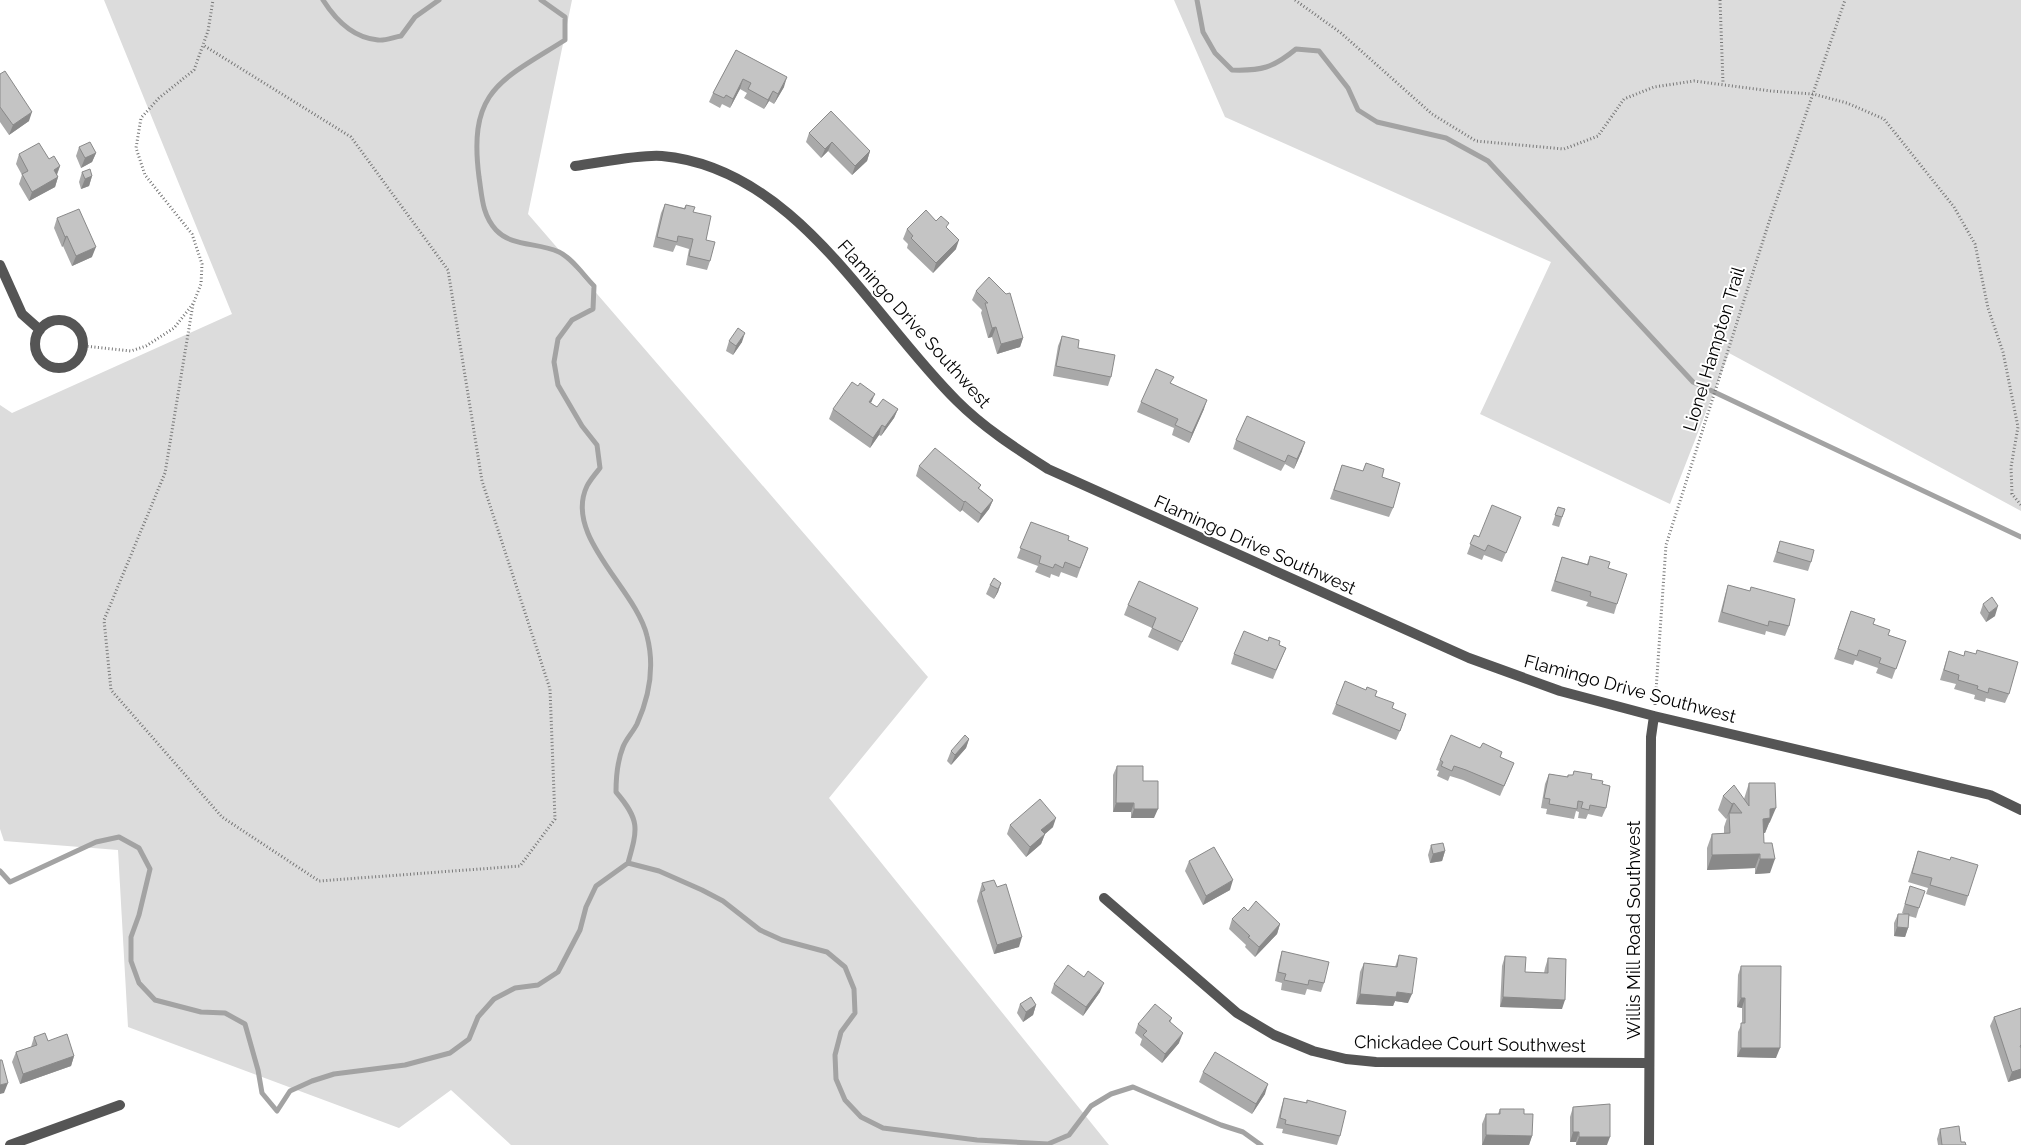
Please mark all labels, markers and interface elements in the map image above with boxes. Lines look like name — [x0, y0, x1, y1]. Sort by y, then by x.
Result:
street label: Flamingo Drive Southwest — [833, 235, 995, 412]
street label: Lionel Hampton Trail — [1678, 264, 1749, 434]
street label: Flamingo Drive Southwest — [1151, 491, 1359, 599]
street label: Flamingo Drive Southwest — [1522, 650, 1738, 727]
street label: Willis Mill Road Southwest — [1623, 820, 1644, 1040]
street label: Chickadee Court Southwest — [1354, 1031, 1586, 1056]

